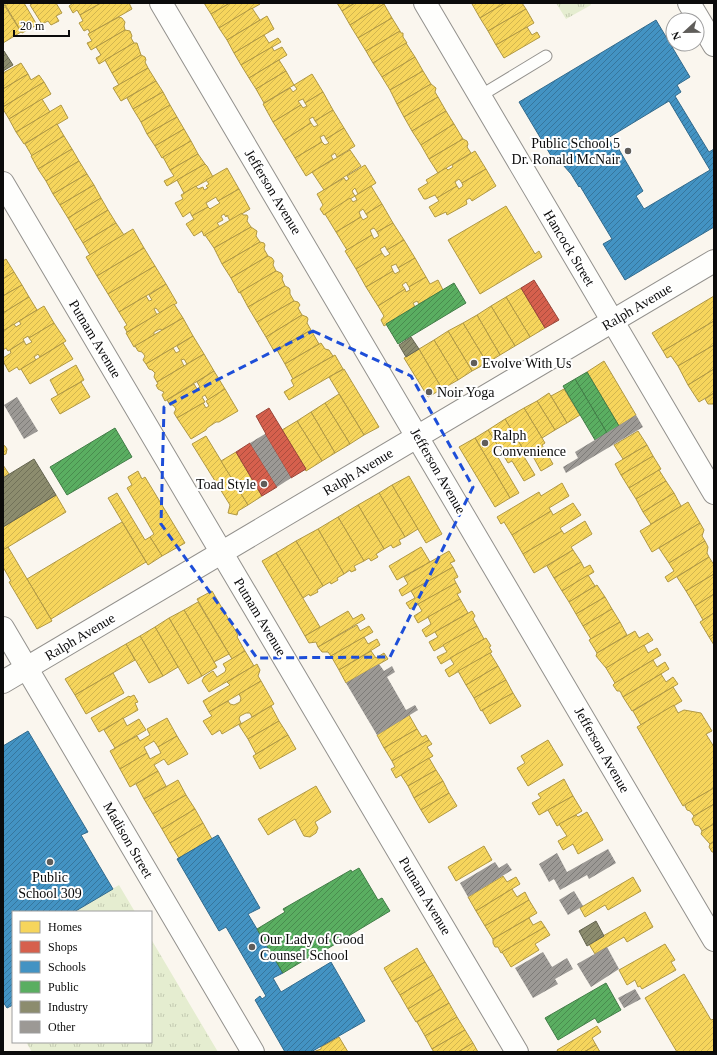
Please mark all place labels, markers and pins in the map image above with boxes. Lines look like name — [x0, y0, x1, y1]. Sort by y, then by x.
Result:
place label: Public School 5 Dr. Ronald McNair — [512, 136, 620, 167]
marker: Public School 5 Dr. Ronald McNair — [623, 146, 633, 156]
place label: Evolve With Us — [482, 356, 571, 371]
marker: Evolve With Us — [469, 358, 479, 368]
place label: Noir Yoga — [437, 385, 495, 400]
marker: Noir Yoga — [424, 387, 434, 397]
place label: Ralph Convenience — [493, 428, 566, 459]
marker: Ralph Convenience — [480, 438, 490, 448]
place label: Toad Style — [196, 477, 256, 492]
marker: Toad Style — [259, 479, 269, 489]
marker: Public School 309 — [45, 857, 55, 867]
place label: Public School 309 — [18, 870, 82, 901]
place label: Our Lady of Good Counsel School — [260, 932, 364, 963]
marker: Our Lady of Good Counsel School — [247, 942, 257, 952]

